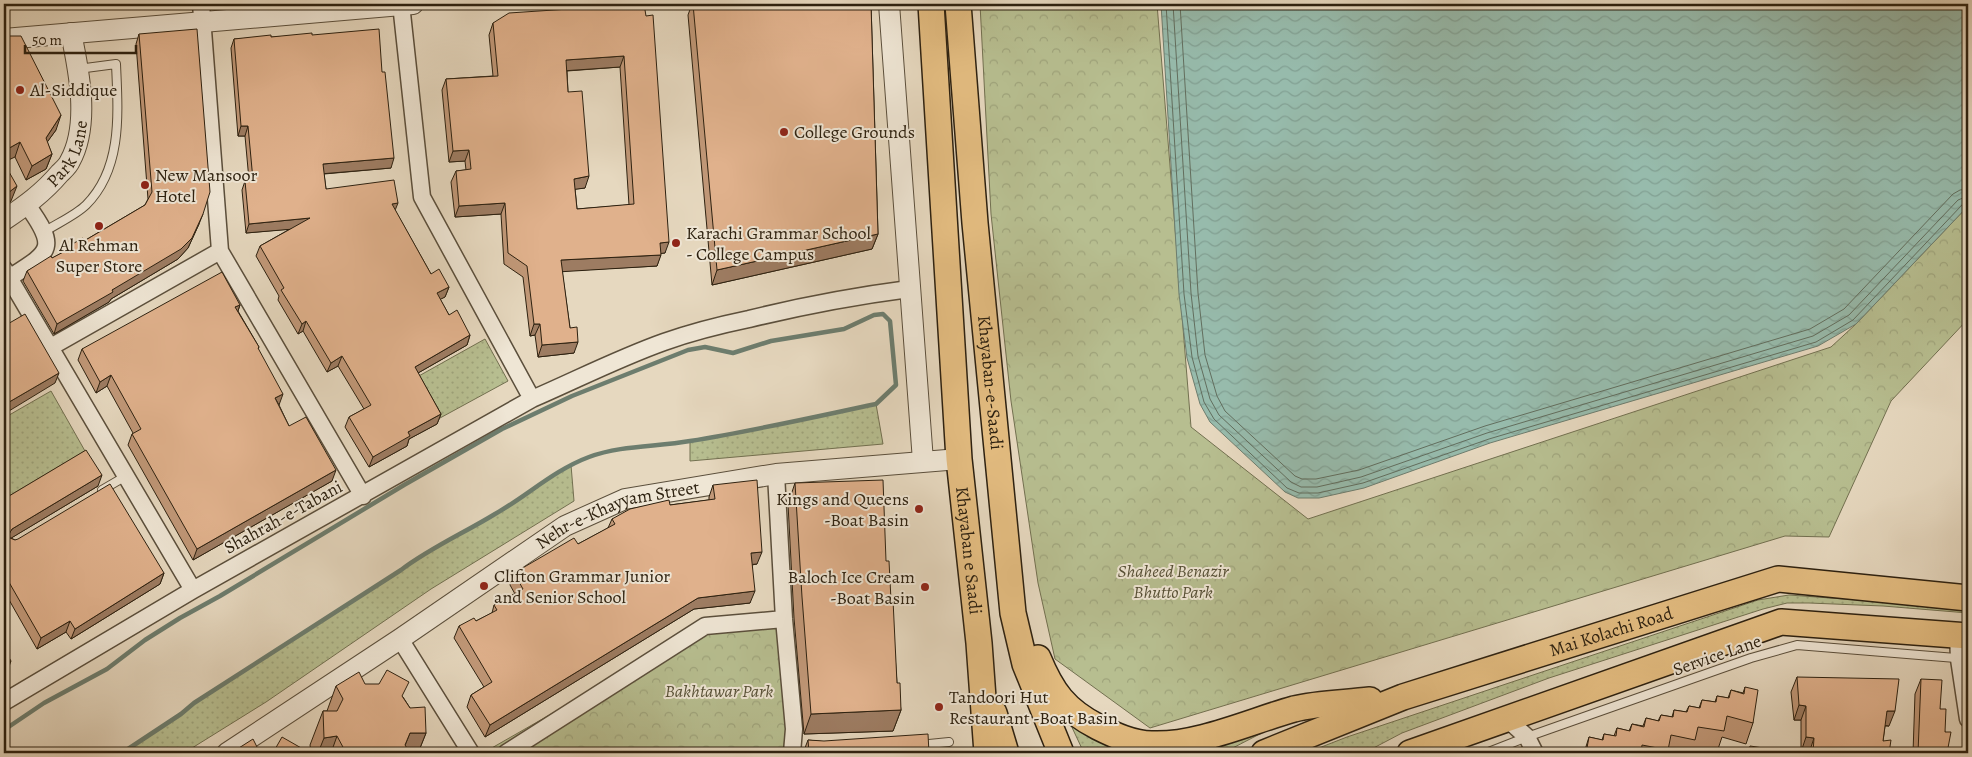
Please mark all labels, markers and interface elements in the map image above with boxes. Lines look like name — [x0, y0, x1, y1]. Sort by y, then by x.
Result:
scale bar — [25, 22, 136, 54]
text: 50 m — [32, 30, 62, 50]
place label: Al-Siddique — [29, 78, 117, 102]
marker: Al-Siddique — [14, 84, 26, 96]
street label: Park Lane — [41, 119, 93, 192]
place label: College Grounds — [794, 120, 915, 144]
marker: College Grounds — [778, 126, 790, 138]
place label: New Mansoor Hotel — [155, 163, 257, 208]
marker: New Mansoor Hotel — [139, 179, 151, 191]
marker: Al Rehman Super Store — [93, 220, 105, 232]
place label: Karachi Grammar School - College Campus — [686, 221, 871, 266]
place label: Al Rehman Super Store — [56, 233, 142, 278]
marker: Karachi Grammar School - College Campus — [670, 237, 682, 249]
street label: Khayaban-e-Saadi — [972, 314, 1009, 451]
street label: Shahrah-e-Tabani — [219, 475, 347, 559]
street label: Nehr-e-Khayyam Street — [531, 475, 701, 555]
street label: Khayaban e Saadi — [950, 485, 988, 616]
place label: Kings and Queens -Boat Basin — [776, 487, 909, 532]
marker: Kings and Queens -Boat Basin — [913, 503, 925, 515]
park label: Shaheed Benazir Bhutto Park — [1117, 559, 1229, 604]
place label: Clifton Grammar Junior and Senior School — [494, 564, 670, 609]
place label: Baloch Ice Cream -Boat Basin — [788, 565, 915, 610]
marker: Clifton Grammar Junior and Senior School — [478, 580, 490, 592]
marker: Baloch Ice Cream -Boat Basin — [919, 581, 931, 593]
street label: Mai Kolachi Road — [1546, 601, 1676, 662]
street label: Service Lane — [1670, 629, 1764, 681]
park label: Bakhtawar Park — [665, 679, 773, 703]
place label: Tandoori Hut Restaurant -Boat Basin — [949, 685, 1118, 730]
marker: Tandoori Hut Restaurant -Boat Basin — [933, 701, 945, 713]

